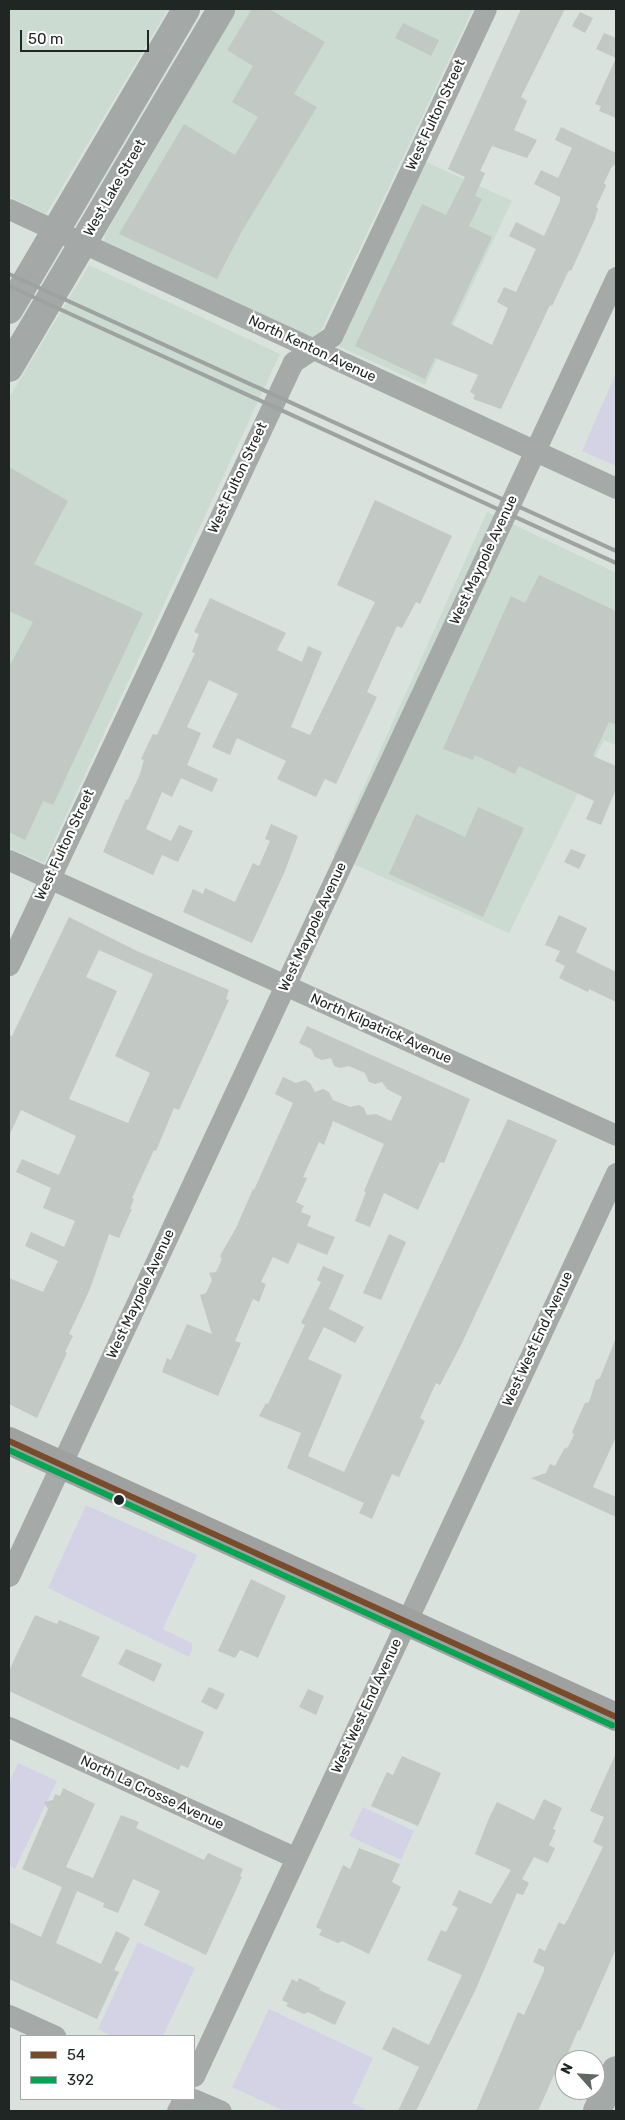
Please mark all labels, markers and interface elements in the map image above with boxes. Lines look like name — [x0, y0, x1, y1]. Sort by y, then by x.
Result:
scale bar — [22, 20, 151, 52]
text: 50 m — [28, 30, 63, 48]
street label: West Fulton Street — [403, 57, 469, 173]
street label: West Lake Street — [80, 137, 150, 239]
street label: North Kenton Avenue — [245, 312, 379, 386]
street label: West Fulton Street — [205, 420, 271, 536]
street label: West Maypole Avenue — [447, 492, 521, 628]
street label: West Fulton Street — [32, 787, 98, 903]
street label: West Maypole Avenue — [276, 859, 350, 995]
street label: North Kilpatrick Avenue — [308, 990, 454, 1068]
street label: West Maypole Avenue — [104, 1226, 178, 1362]
street label: West West End Avenue — [499, 1269, 577, 1409]
unlabelled marker — [114, 1495, 124, 1505]
street label: West West End Avenue — [328, 1636, 406, 1776]
street label: North La Crosse Avenue — [77, 1752, 227, 1834]
legend — [20, 2035, 195, 2100]
text: 54 — [67, 2046, 85, 2064]
north arrow — [555, 2050, 605, 2100]
text: N — [557, 2060, 577, 2077]
text: 392 — [67, 2071, 94, 2089]

